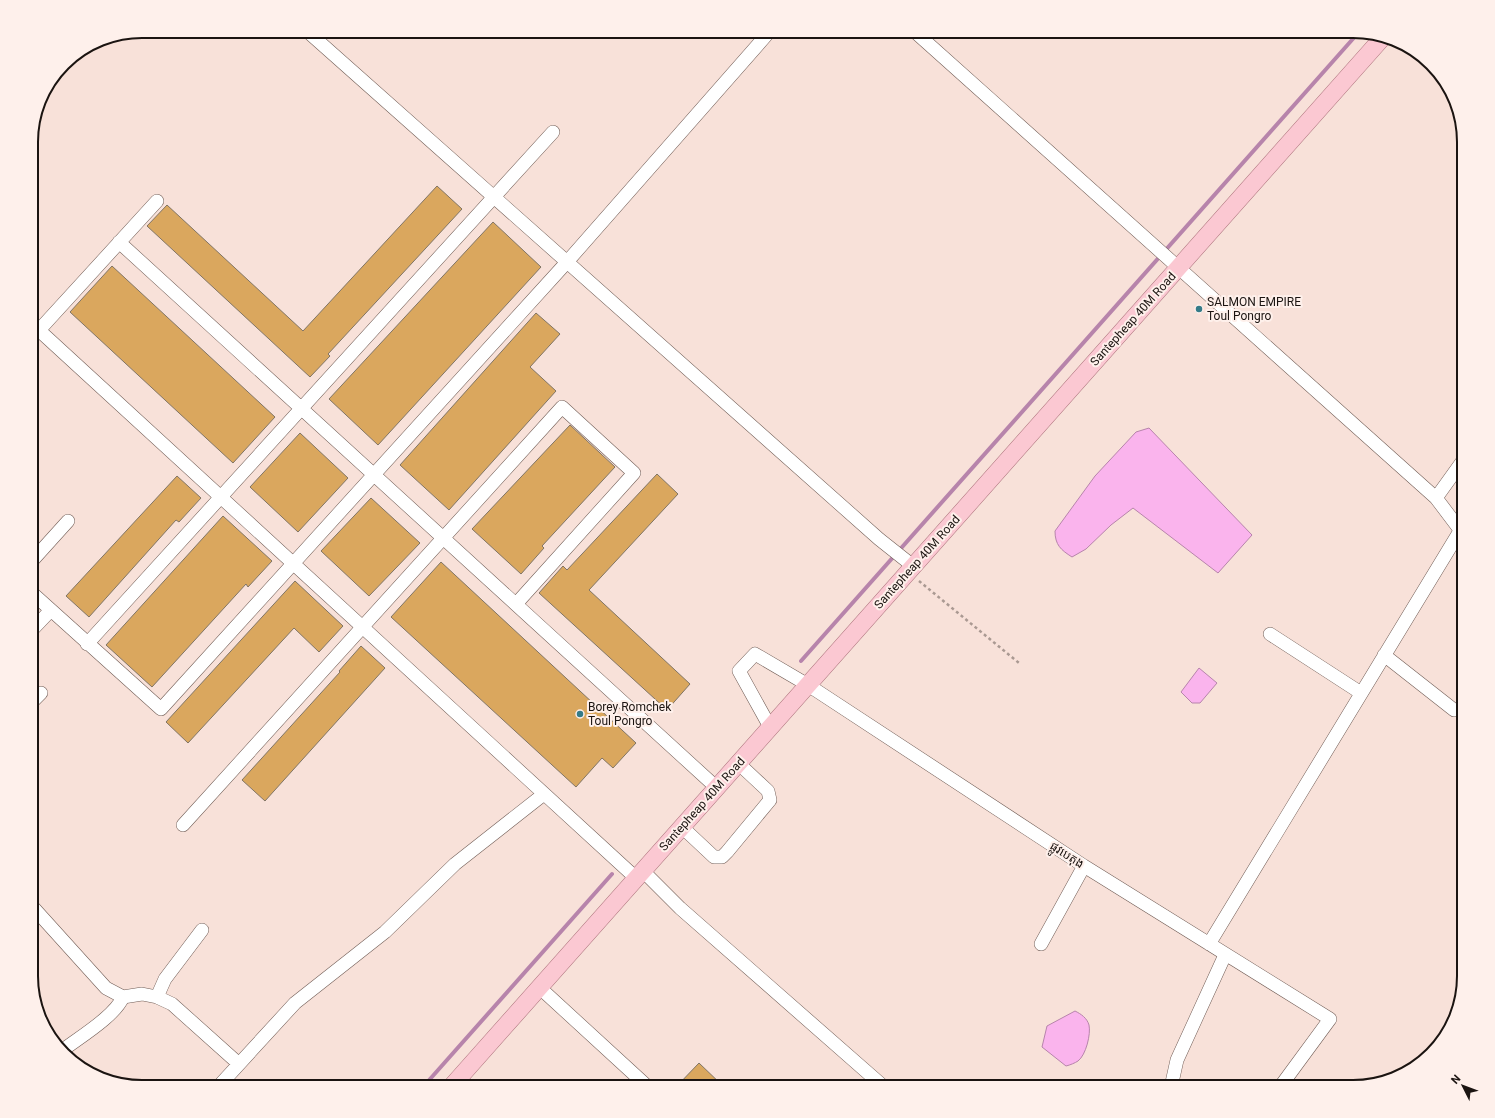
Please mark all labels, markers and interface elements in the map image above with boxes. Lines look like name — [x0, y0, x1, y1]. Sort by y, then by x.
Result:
street label: Santepheap 40M Road — [1087, 269, 1179, 369]
place label: SALMON EMPIRE Toul Pongro — [1207, 295, 1301, 323]
marker: SALMON EMPIRE Toul Pongro — [1194, 304, 1204, 314]
street label: Santepheap 40M Road — [871, 512, 963, 612]
place label: Borey Romchek Toul Pongro — [588, 700, 672, 728]
marker: Borey Romchek Toul Pongro — [575, 709, 585, 719]
street label: Santepheap 40M Road — [656, 754, 748, 854]
street label: ផ្លូវបេតុង — [1045, 839, 1087, 874]
north arrow — [1443, 1066, 1483, 1106]
text: N — [1449, 1072, 1464, 1087]

